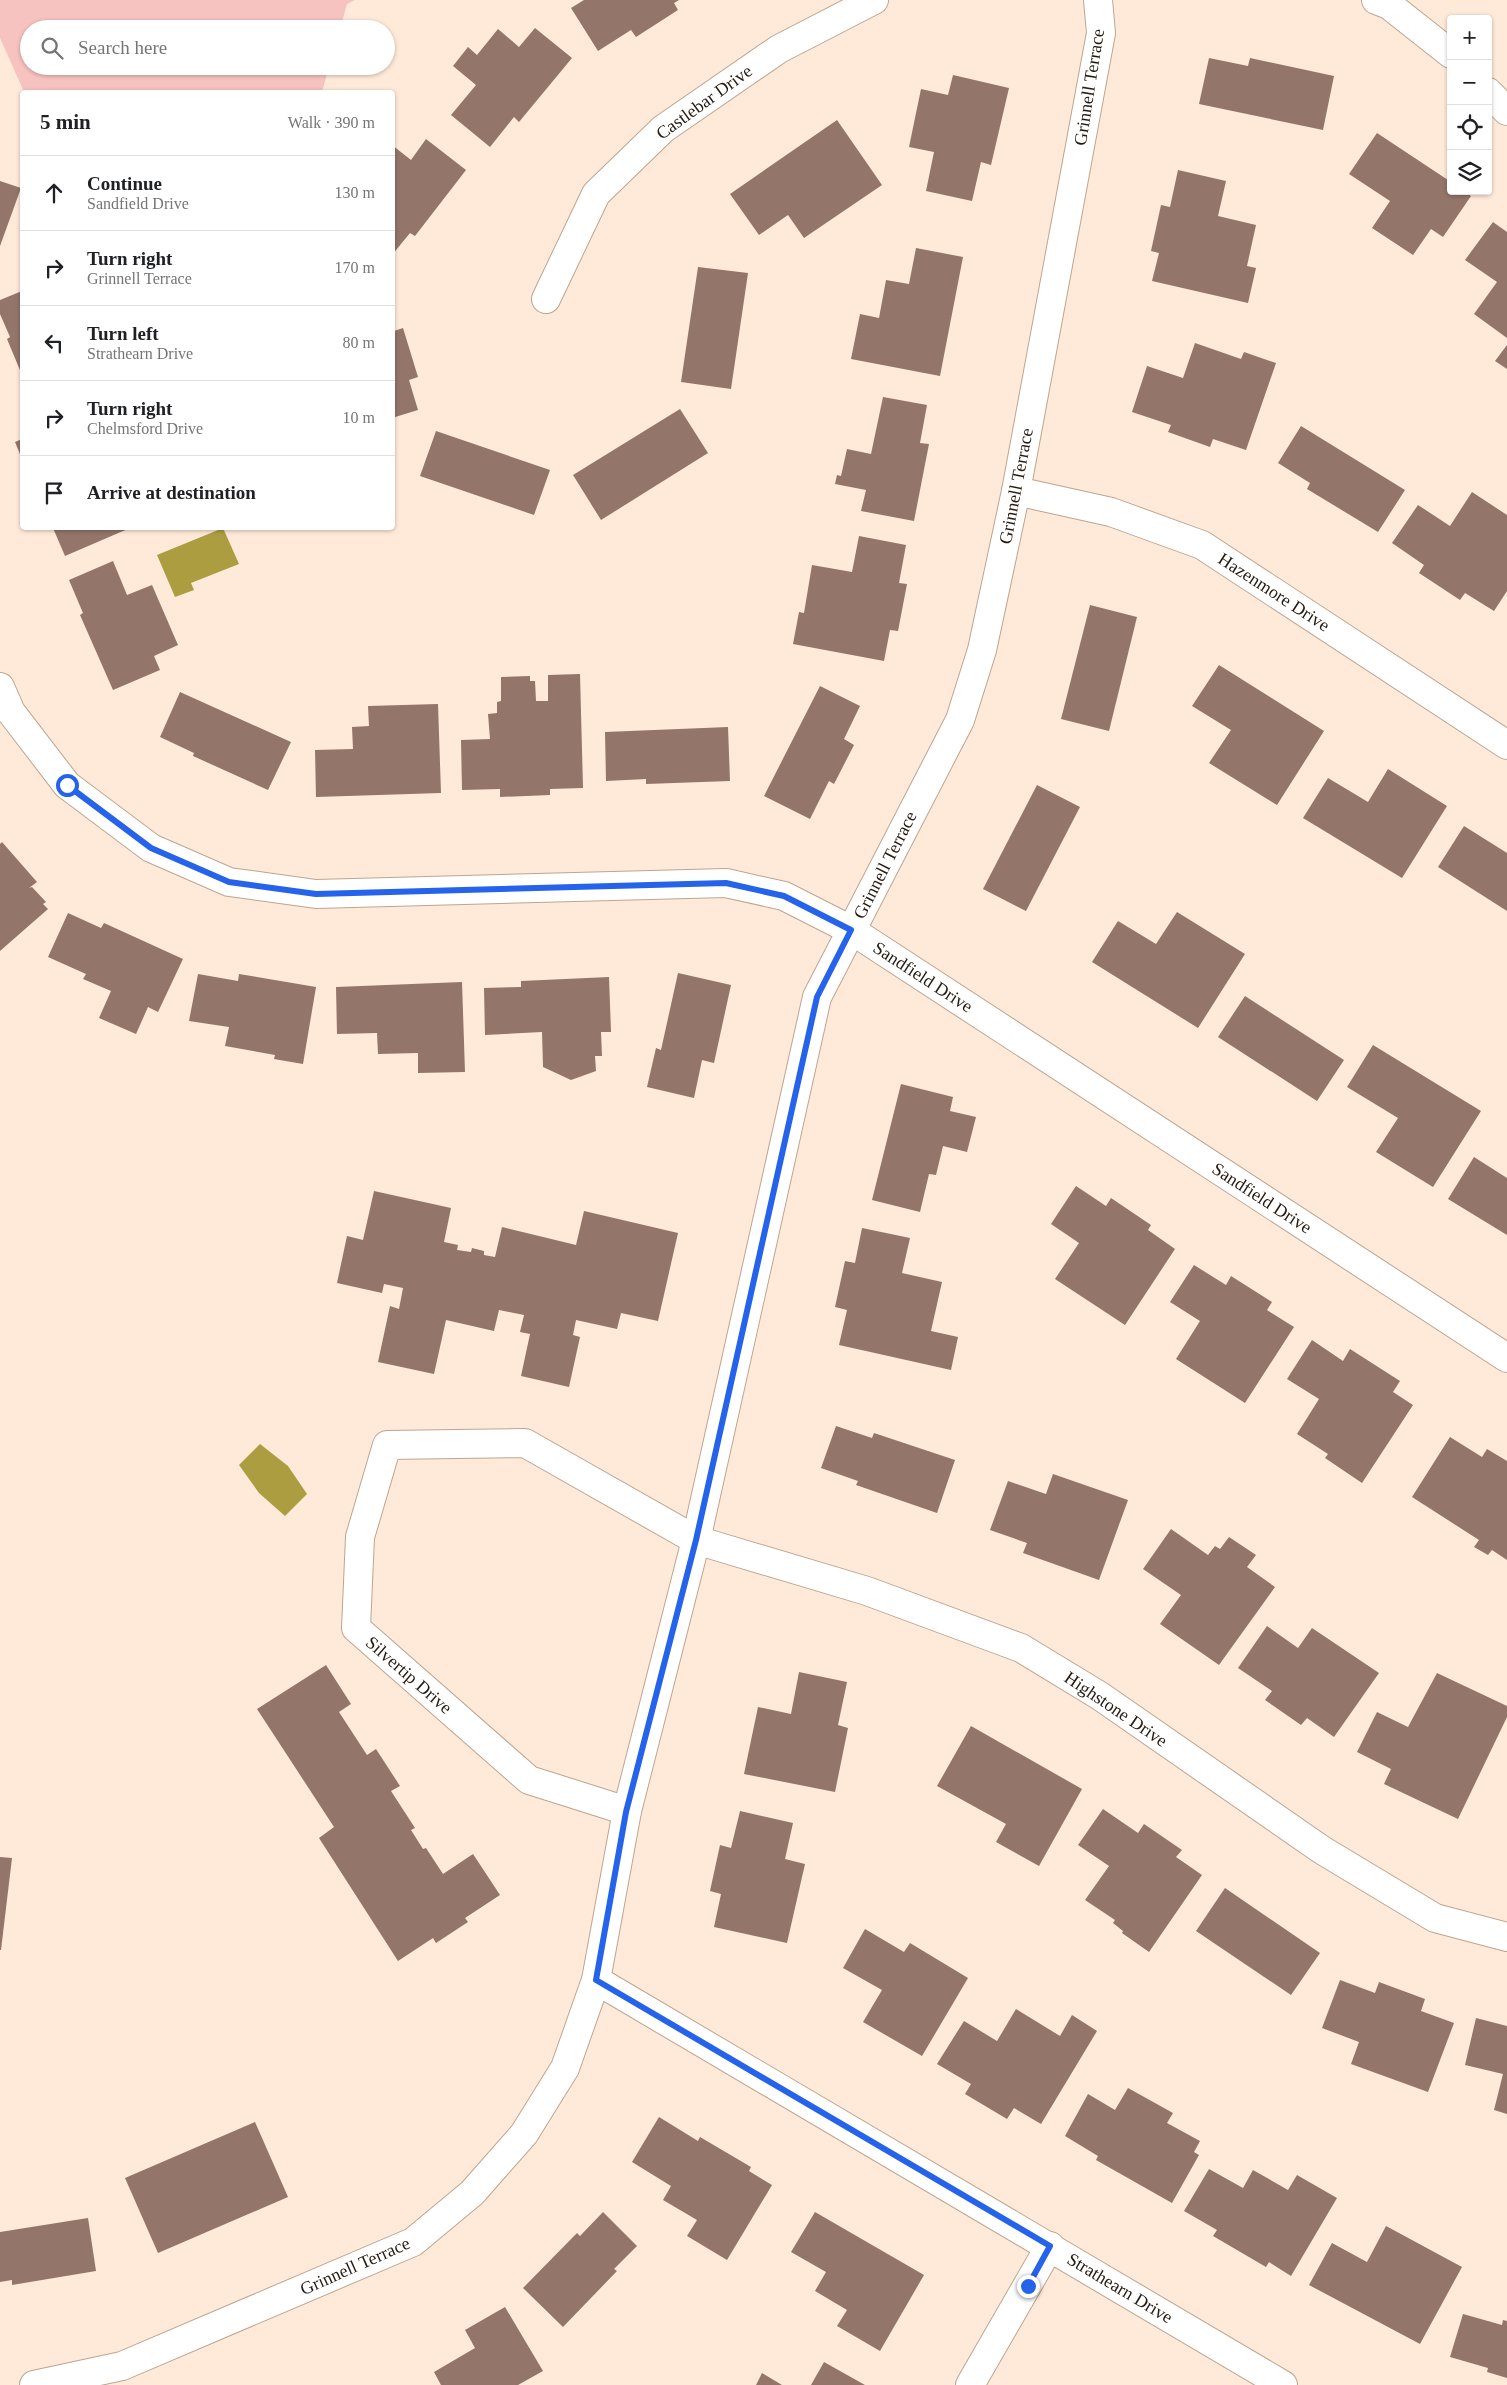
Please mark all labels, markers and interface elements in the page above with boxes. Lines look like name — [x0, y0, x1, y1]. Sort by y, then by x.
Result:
map controls — [1447, 15, 1492, 195]
button: + — [1447, 15, 1492, 60]
search box — [20, 20, 395, 75]
street label: Grinnell Terrace — [1070, 27, 1108, 147]
icon: search — [38, 34, 66, 62]
text: Search here — [78, 37, 167, 58]
button: − — [1447, 60, 1492, 105]
street label: Castlebar Drive — [652, 61, 756, 143]
button: locate — [1447, 105, 1492, 150]
text: 5 min — [40, 110, 91, 134]
text: Walk · 390 m — [288, 114, 375, 131]
button: layers — [1447, 150, 1492, 195]
text: Continue — [87, 173, 162, 194]
icon: ahead — [40, 179, 68, 207]
text: 130 m — [335, 184, 375, 201]
text: Sandfield Drive — [87, 195, 189, 212]
text: Turn right — [87, 248, 172, 269]
icon: right — [40, 254, 68, 282]
text: 170 m — [335, 259, 375, 276]
text: Grinnell Terrace — [87, 270, 192, 287]
text: Turn left — [87, 323, 159, 344]
icon: left — [40, 329, 68, 357]
text: 80 m — [343, 334, 375, 351]
text: Strathearn Drive — [87, 345, 193, 362]
text: Turn right — [87, 398, 172, 419]
icon: right — [40, 404, 68, 432]
text: 10 m — [343, 409, 375, 426]
text: Chelmsford Drive — [87, 420, 203, 437]
street label: Grinnell Terrace — [995, 426, 1037, 546]
icon: arrive — [40, 479, 68, 507]
text: Arrive at destination — [87, 482, 256, 503]
street label: Hazenmore Drive — [1215, 549, 1333, 635]
route start — [56, 774, 79, 797]
street label: Grinnell Terrace — [849, 808, 921, 922]
street label: Sandfield Drive — [870, 937, 976, 1017]
street label: Sandfield Drive — [1209, 1158, 1315, 1238]
street label: Silvertip Drive — [362, 1632, 456, 1718]
street label: Highstone Drive — [1061, 1667, 1171, 1751]
street label: Grinnell Terrace — [297, 2233, 413, 2299]
street label: Strathearn Drive — [1064, 2249, 1176, 2327]
route end — [1017, 2275, 1040, 2298]

